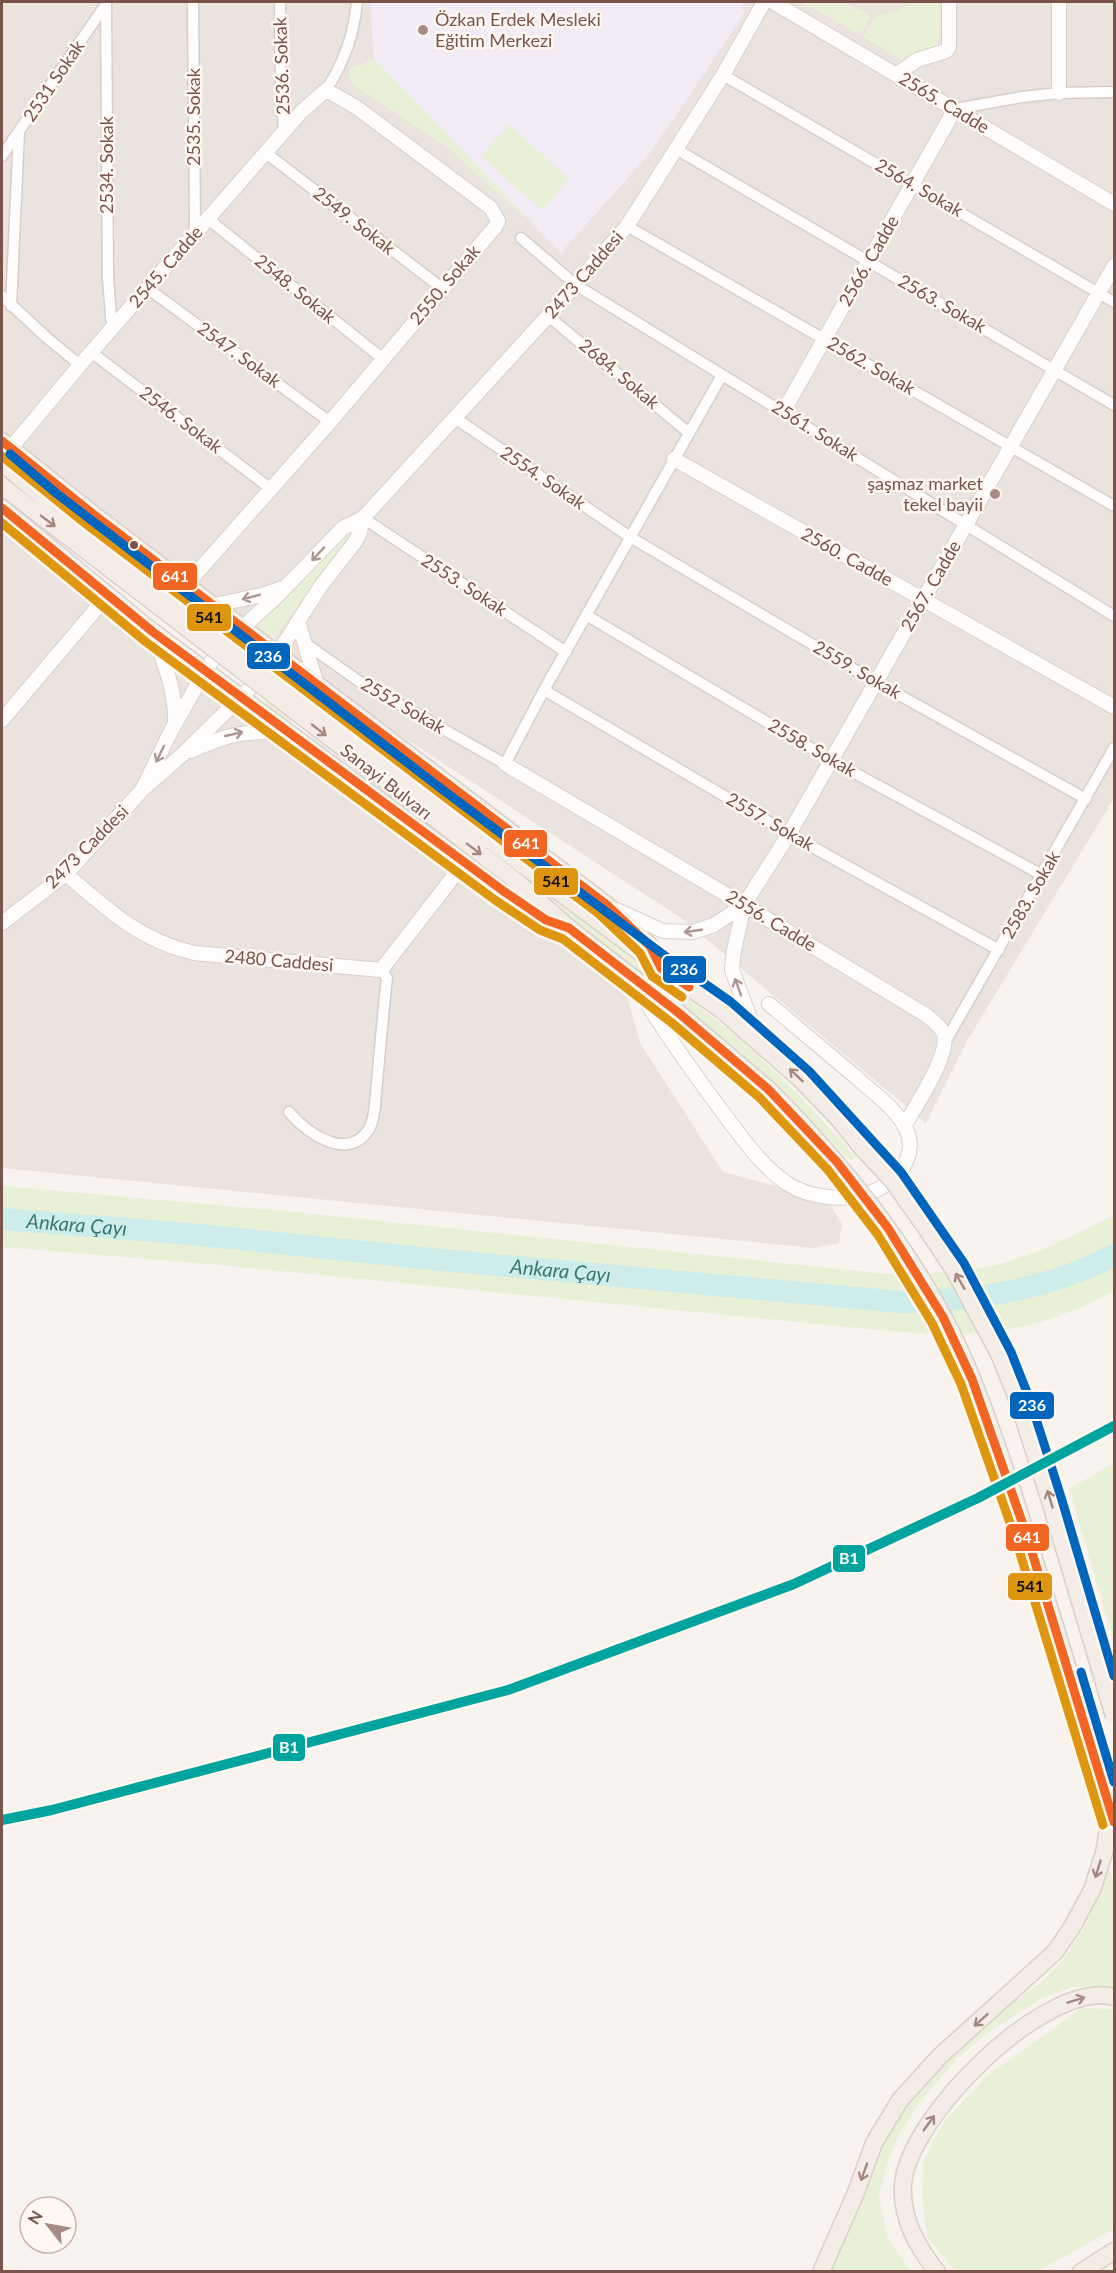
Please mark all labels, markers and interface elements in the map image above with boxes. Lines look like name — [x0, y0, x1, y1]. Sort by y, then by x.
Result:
place label: Özkan Erdek Mesleki Eğitim Merkezi — [435, 8, 601, 51]
street label: 2536. Sokak — [268, 16, 294, 115]
marker: Özkan Erdek Mesleki Eğitim Merkezi — [416, 23, 430, 37]
street label: 2531 Sokak — [18, 35, 89, 125]
street label: 2535. Sokak — [182, 67, 204, 166]
street label: 2565. Cadde — [895, 67, 994, 138]
street label: 2534. Sokak — [95, 115, 117, 214]
street label: 2564. Sokak — [872, 153, 968, 222]
street label: 2549. Sokak — [309, 181, 401, 259]
street label: 2566. Cadde — [833, 211, 903, 310]
street label: 2545. Cadde — [124, 221, 207, 312]
street label: 2473 Caddesi — [539, 226, 627, 323]
street label: 2550. Sokak — [404, 239, 485, 329]
street label: 2548. Sokak — [251, 249, 341, 328]
street label: 2563. Sokak — [895, 269, 991, 338]
street label: 2547. Sokak — [194, 317, 286, 392]
street label: 2562. Sokak — [824, 331, 920, 400]
street label: 2684. Sokak — [575, 333, 665, 414]
street label: 2546. Sokak — [136, 381, 228, 458]
street label: 2561. Sokak — [768, 395, 864, 466]
street label: 2554. Sokak — [497, 441, 591, 514]
place label: şaşmaz market tekel bayii — [867, 472, 984, 515]
marker: şaşmaz market tekel bayii — [988, 487, 1002, 501]
one-way arrow — [40, 515, 56, 528]
street label: 2560. Cadde — [798, 522, 897, 590]
street label: 2567. Cadde — [895, 536, 965, 635]
unlabelled marker — [128, 539, 140, 551]
one-way arrow — [311, 546, 325, 561]
street label: 2553. Sokak — [418, 548, 512, 620]
line badge: 641 — [152, 562, 198, 591]
text: 641 — [161, 566, 189, 585]
one-way arrow — [242, 592, 261, 604]
line badge: 541 — [186, 603, 232, 632]
text: 541 — [195, 607, 223, 626]
street label: 2559. Sokak — [810, 635, 906, 704]
line badge: 236 — [246, 642, 291, 670]
text: 236 — [254, 646, 282, 665]
street label: 2552 Sokak — [357, 672, 450, 738]
street label: 2558. Sokak — [765, 713, 861, 782]
one-way arrow — [311, 723, 327, 736]
one-way arrow — [224, 728, 243, 740]
street label: Sanayi Bulvarı — [336, 739, 437, 824]
one-way arrow — [154, 745, 166, 762]
street label: 2557. Sokak — [723, 787, 819, 856]
street label: 2473 Caddesi — [40, 800, 133, 893]
line badge: 641 — [503, 829, 548, 858]
text: 641 — [512, 833, 540, 852]
one-way arrow — [465, 843, 481, 855]
street label: 2583. Sokak — [996, 846, 1065, 942]
line badge: 541 — [533, 867, 579, 896]
text: 541 — [542, 871, 570, 890]
street label: 2556. Cadde — [722, 885, 821, 956]
one-way arrow — [684, 925, 703, 936]
street label: 2480 Caddesi — [224, 944, 334, 976]
line badge: 236 — [662, 955, 707, 984]
text: 236 — [670, 959, 698, 978]
one-way arrow — [731, 978, 742, 997]
one-way arrow — [789, 1069, 804, 1083]
water label: Ankara Çayı — [25, 1208, 128, 1240]
water label: Ankara Çayı — [509, 1253, 612, 1286]
one-way arrow — [954, 1273, 966, 1290]
line badge: 236 — [1009, 1391, 1055, 1420]
text: 236 — [1018, 1395, 1046, 1414]
one-way arrow — [1044, 1490, 1055, 1509]
line badge: 641 — [1005, 1523, 1050, 1552]
text: 641 — [1013, 1527, 1041, 1546]
line badge: B1 — [832, 1544, 866, 1573]
text: B1 — [839, 1548, 859, 1567]
line badge: 541 — [1007, 1572, 1053, 1601]
text: 541 — [1016, 1576, 1044, 1595]
line badge: B1 — [272, 1733, 306, 1762]
text: B1 — [279, 1737, 299, 1756]
one-way arrow — [1092, 1859, 1103, 1878]
one-way arrow — [1066, 1994, 1085, 2005]
one-way arrow — [973, 2013, 988, 2027]
one-way arrow — [923, 2116, 935, 2132]
one-way arrow — [857, 2163, 868, 2181]
north arrow — [18, 2195, 78, 2255]
text: N — [23, 2207, 46, 2227]

